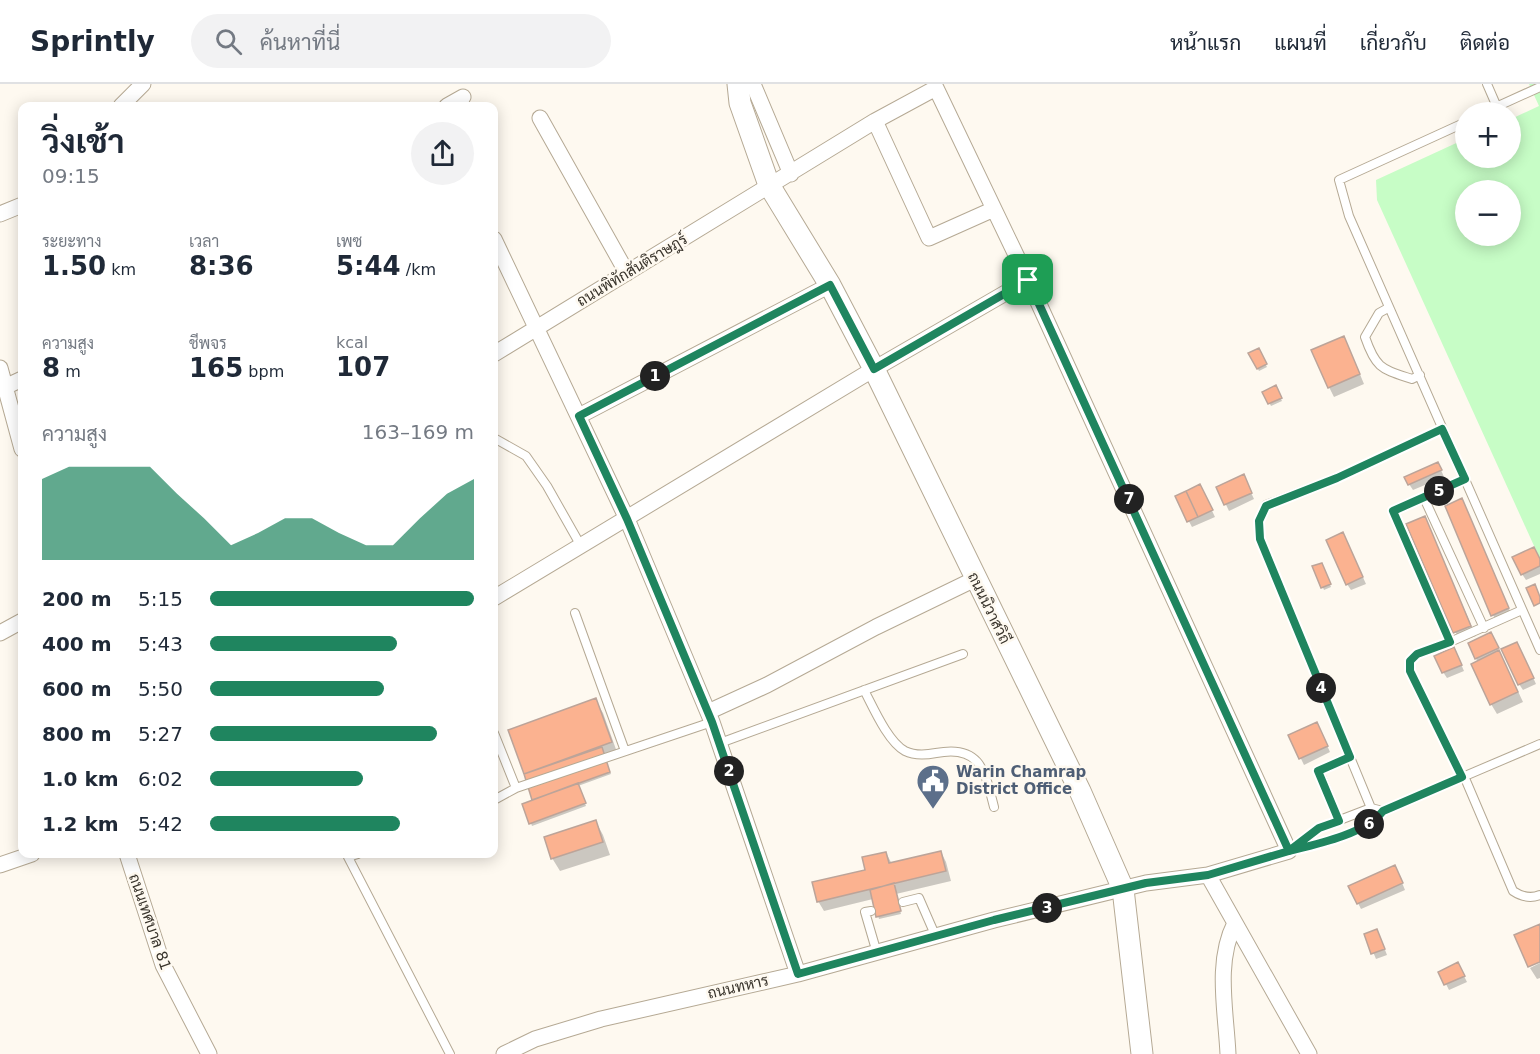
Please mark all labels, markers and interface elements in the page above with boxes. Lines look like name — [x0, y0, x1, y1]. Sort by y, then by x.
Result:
search box — [191, 14, 611, 68]
text: Sprintly — [30, 25, 155, 58]
icon: search — [212, 25, 245, 58]
text: ค้นหาที่นี่ — [260, 30, 340, 55]
text: หน้าแรก — [1170, 31, 1241, 55]
text: แผนที่ — [1274, 31, 1327, 55]
text: เกี่ยวกับ — [1360, 31, 1427, 55]
text: ติดต่อ — [1460, 31, 1510, 55]
map controls — [1455, 102, 1521, 246]
button: + — [1455, 102, 1521, 168]
text: วิ่งเช้า — [42, 122, 125, 161]
button: share — [411, 122, 474, 185]
text: 09:15 — [42, 164, 100, 188]
button: − — [1455, 180, 1521, 246]
street label: ถนนพิทักสันติราษฎร์ — [573, 229, 691, 311]
text: ระยะทาง — [42, 232, 102, 251]
text: เวลา — [189, 232, 219, 251]
text: เพซ — [336, 232, 362, 251]
text: 1.50 — [42, 251, 106, 281]
text: 8:36 — [189, 251, 254, 281]
text: 5:44 — [336, 251, 401, 281]
pin — [1002, 254, 1053, 305]
text: km — [106, 260, 136, 279]
text: /km — [401, 260, 436, 279]
icon: arrive — [1011, 263, 1044, 296]
text: kcal — [336, 333, 368, 352]
text: ความสูง — [42, 334, 94, 353]
text: ชีพจร — [189, 334, 227, 353]
text: 107 — [336, 352, 390, 382]
text: 8 — [42, 353, 60, 383]
text: 165 — [189, 353, 243, 383]
pin: 1 — [640, 361, 670, 391]
text: m — [60, 362, 81, 381]
text: bpm — [243, 362, 284, 381]
text: 1 — [649, 366, 661, 385]
text: 163–169 m — [362, 420, 474, 444]
text: ความสูง — [42, 422, 107, 446]
pin: 5 — [1424, 476, 1454, 506]
text: 5 — [1433, 481, 1445, 500]
pin: 7 — [1114, 484, 1144, 514]
text: 7 — [1123, 489, 1135, 508]
street label: ถนนนิวาสวิถี — [964, 569, 1015, 647]
text: 200 m — [42, 587, 112, 611]
text: 5:15 — [138, 587, 183, 611]
text: 400 m — [42, 632, 112, 656]
text: 5:43 — [138, 632, 183, 656]
pin: 4 — [1306, 673, 1336, 703]
text: 600 m — [42, 677, 112, 701]
text: 5:50 — [138, 677, 183, 701]
text: 4 — [1315, 678, 1327, 697]
text: 800 m — [42, 722, 112, 746]
text: 5:27 — [138, 722, 183, 746]
pin: 2 — [714, 756, 744, 786]
text: 2 — [723, 761, 735, 780]
public building icon: Warin Chamrap District Office — [915, 763, 951, 810]
place label: Warin Chamrap District Office — [956, 763, 1087, 798]
text: 1.0 km — [42, 767, 119, 791]
text: 6:02 — [138, 767, 183, 791]
pin: 6 — [1354, 809, 1384, 839]
text: 1.2 km — [42, 812, 119, 836]
text: 5:42 — [138, 812, 183, 836]
text: 6 — [1363, 814, 1375, 833]
street label: ถนนเทศบาล 81 — [125, 871, 175, 973]
pin: 3 — [1032, 893, 1062, 923]
text: 3 — [1041, 898, 1053, 917]
street label: ถนนทหาร — [706, 971, 770, 1003]

